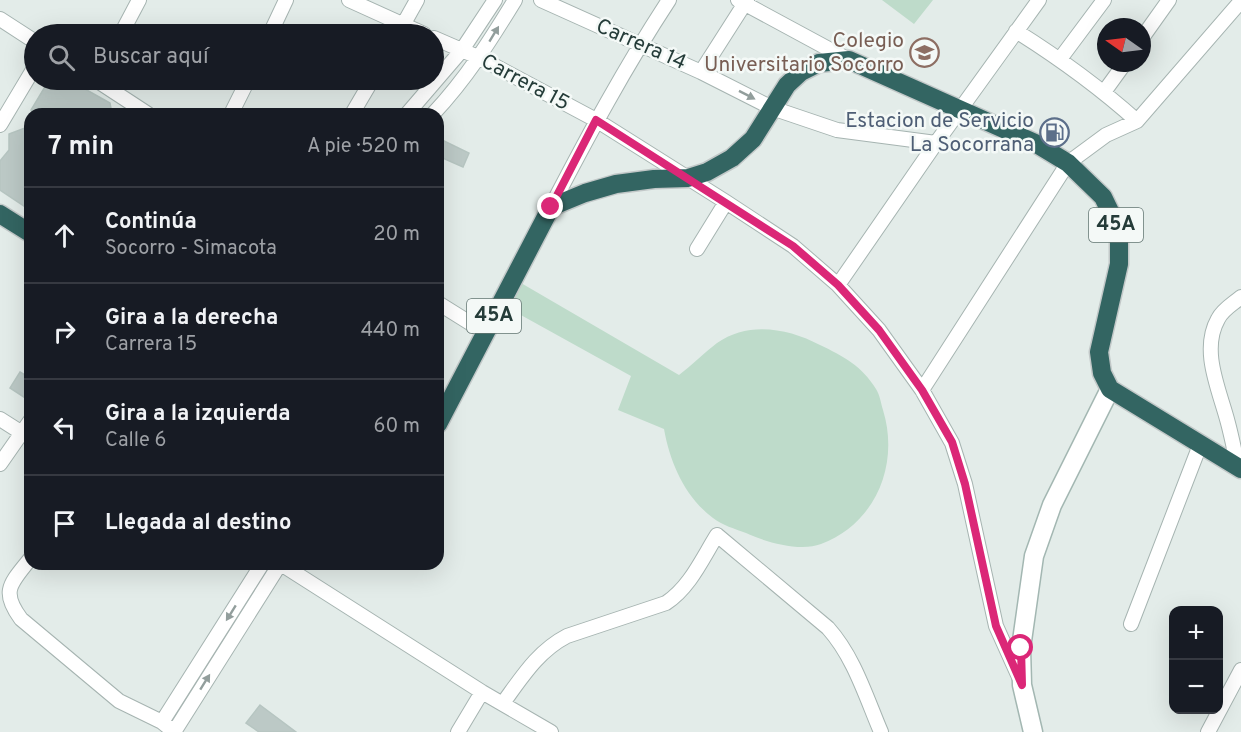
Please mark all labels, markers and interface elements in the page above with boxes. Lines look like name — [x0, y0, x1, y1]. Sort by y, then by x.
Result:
street label: Carrera 14 — [592, 13, 690, 77]
north arrow — [1097, 18, 1151, 72]
search box — [24, 24, 444, 90]
one-way arrow — [489, 26, 500, 42]
place label: Colegio Universitario Socorro — [704, 28, 904, 79]
school or university icon: Colegio Universitario Socorro — [909, 37, 941, 69]
icon: search — [45, 41, 78, 74]
text: Buscar aquí — [93, 44, 209, 71]
street label: Carrera 15 — [476, 48, 574, 118]
one-way arrow — [738, 90, 755, 100]
place label: Estacion de Servicio La Socorrana — [845, 108, 1034, 159]
fuel station icon: Estacion de Servicio La Socorrana — [1039, 117, 1071, 149]
text: 7 min — [48, 131, 114, 164]
text: A pie · 520 m — [307, 134, 420, 160]
route end — [537, 193, 563, 219]
road number: 45A — [1089, 208, 1143, 242]
text: Continúa — [105, 209, 197, 236]
icon: ahead — [48, 219, 81, 252]
text: 20 m — [373, 222, 420, 248]
text: Socorro - Simacota — [105, 236, 277, 262]
road number: 45A — [467, 299, 521, 333]
text: Gira a la derecha — [105, 305, 278, 332]
icon: right — [48, 315, 81, 348]
text: 440 m — [361, 318, 420, 344]
text: Carrera 15 — [105, 332, 197, 358]
text: Gira a la izquierda — [105, 401, 291, 428]
icon: left — [48, 411, 81, 444]
text: 60 m — [374, 414, 420, 440]
text: Calle 6 — [105, 428, 166, 454]
icon: arrive — [48, 507, 81, 540]
text: Llegada al destino — [105, 510, 291, 537]
one-way arrow — [225, 605, 237, 621]
map controls — [1169, 606, 1223, 714]
button: + — [1169, 606, 1223, 660]
route start — [1007, 634, 1033, 660]
button: − — [1169, 660, 1223, 714]
one-way arrow — [200, 674, 211, 690]

